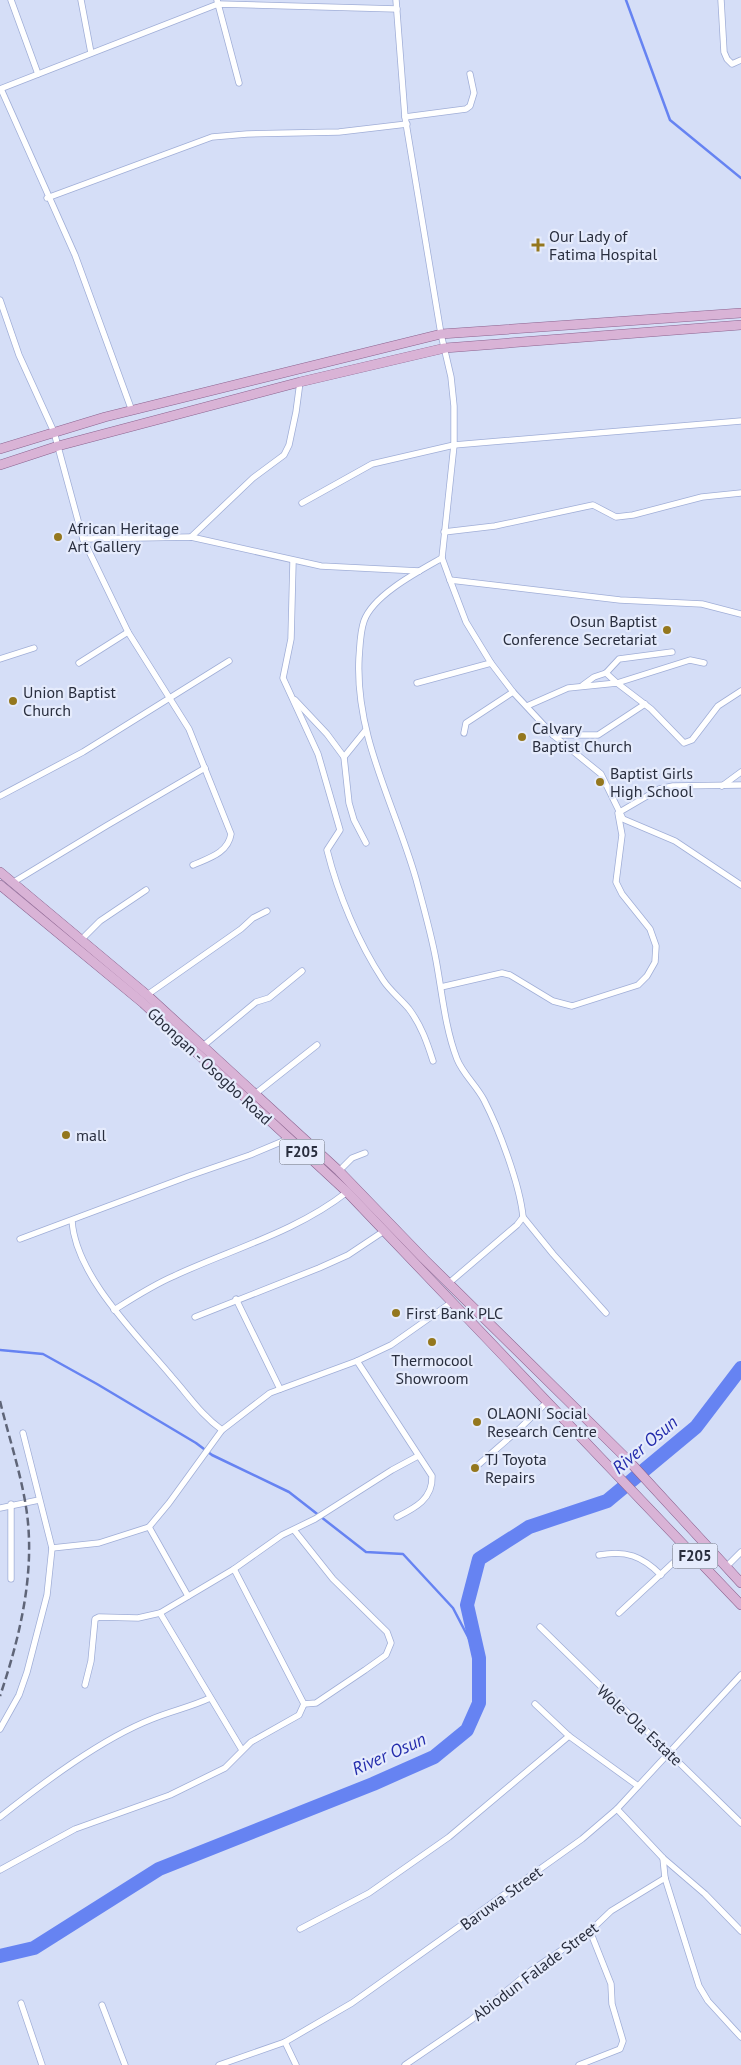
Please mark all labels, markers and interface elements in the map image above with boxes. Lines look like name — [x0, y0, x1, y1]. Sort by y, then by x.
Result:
place label: Our Lady of Fatima Hospital — [549, 226, 657, 264]
marker: Our Lady of Fatima Hospital — [531, 238, 545, 252]
place label: African Heritage Art Gallery — [68, 518, 179, 556]
marker: African Heritage Art Gallery — [52, 531, 64, 543]
place label: Osun Baptist Conference Secretariat — [503, 611, 658, 649]
marker: Osun Baptist Conference Secretariat — [661, 624, 673, 636]
place label: Union Baptist Church — [23, 682, 116, 720]
marker: Union Baptist Church — [7, 695, 19, 707]
place label: Calvary Baptist Church — [532, 718, 632, 756]
marker: Calvary Baptist Church — [516, 731, 528, 743]
place label: Baptist Girls High School — [610, 763, 693, 801]
marker: Baptist Girls High School — [594, 776, 606, 788]
street label: Gbongan - Osogbo Road — [144, 1003, 276, 1129]
place label: mall — [76, 1125, 107, 1145]
marker: mall — [60, 1129, 72, 1141]
road number: F205 — [280, 1140, 324, 1164]
place label: First Bank PLC — [406, 1303, 503, 1323]
marker: First Bank PLC — [390, 1307, 402, 1319]
marker: Thermocool Showroom — [426, 1336, 438, 1348]
place label: Thermocool Showroom — [391, 1350, 473, 1388]
place label: OLAONI Social Research Centre — [487, 1403, 597, 1441]
water label: River Osun — [607, 1410, 682, 1479]
marker: OLAONI Social Research Centre — [471, 1416, 483, 1428]
place label: TJ Toyota Repairs — [485, 1449, 547, 1487]
marker: TJ Toyota Repairs — [469, 1462, 481, 1474]
road number: F205 — [672, 1544, 718, 1568]
street label: Wole-Ola Estate — [593, 1680, 687, 1770]
water label: River Osun — [348, 1727, 429, 1780]
street label: Baruwa Street — [456, 1861, 546, 1934]
street label: Abiodun Falade Street — [468, 1917, 602, 2025]

